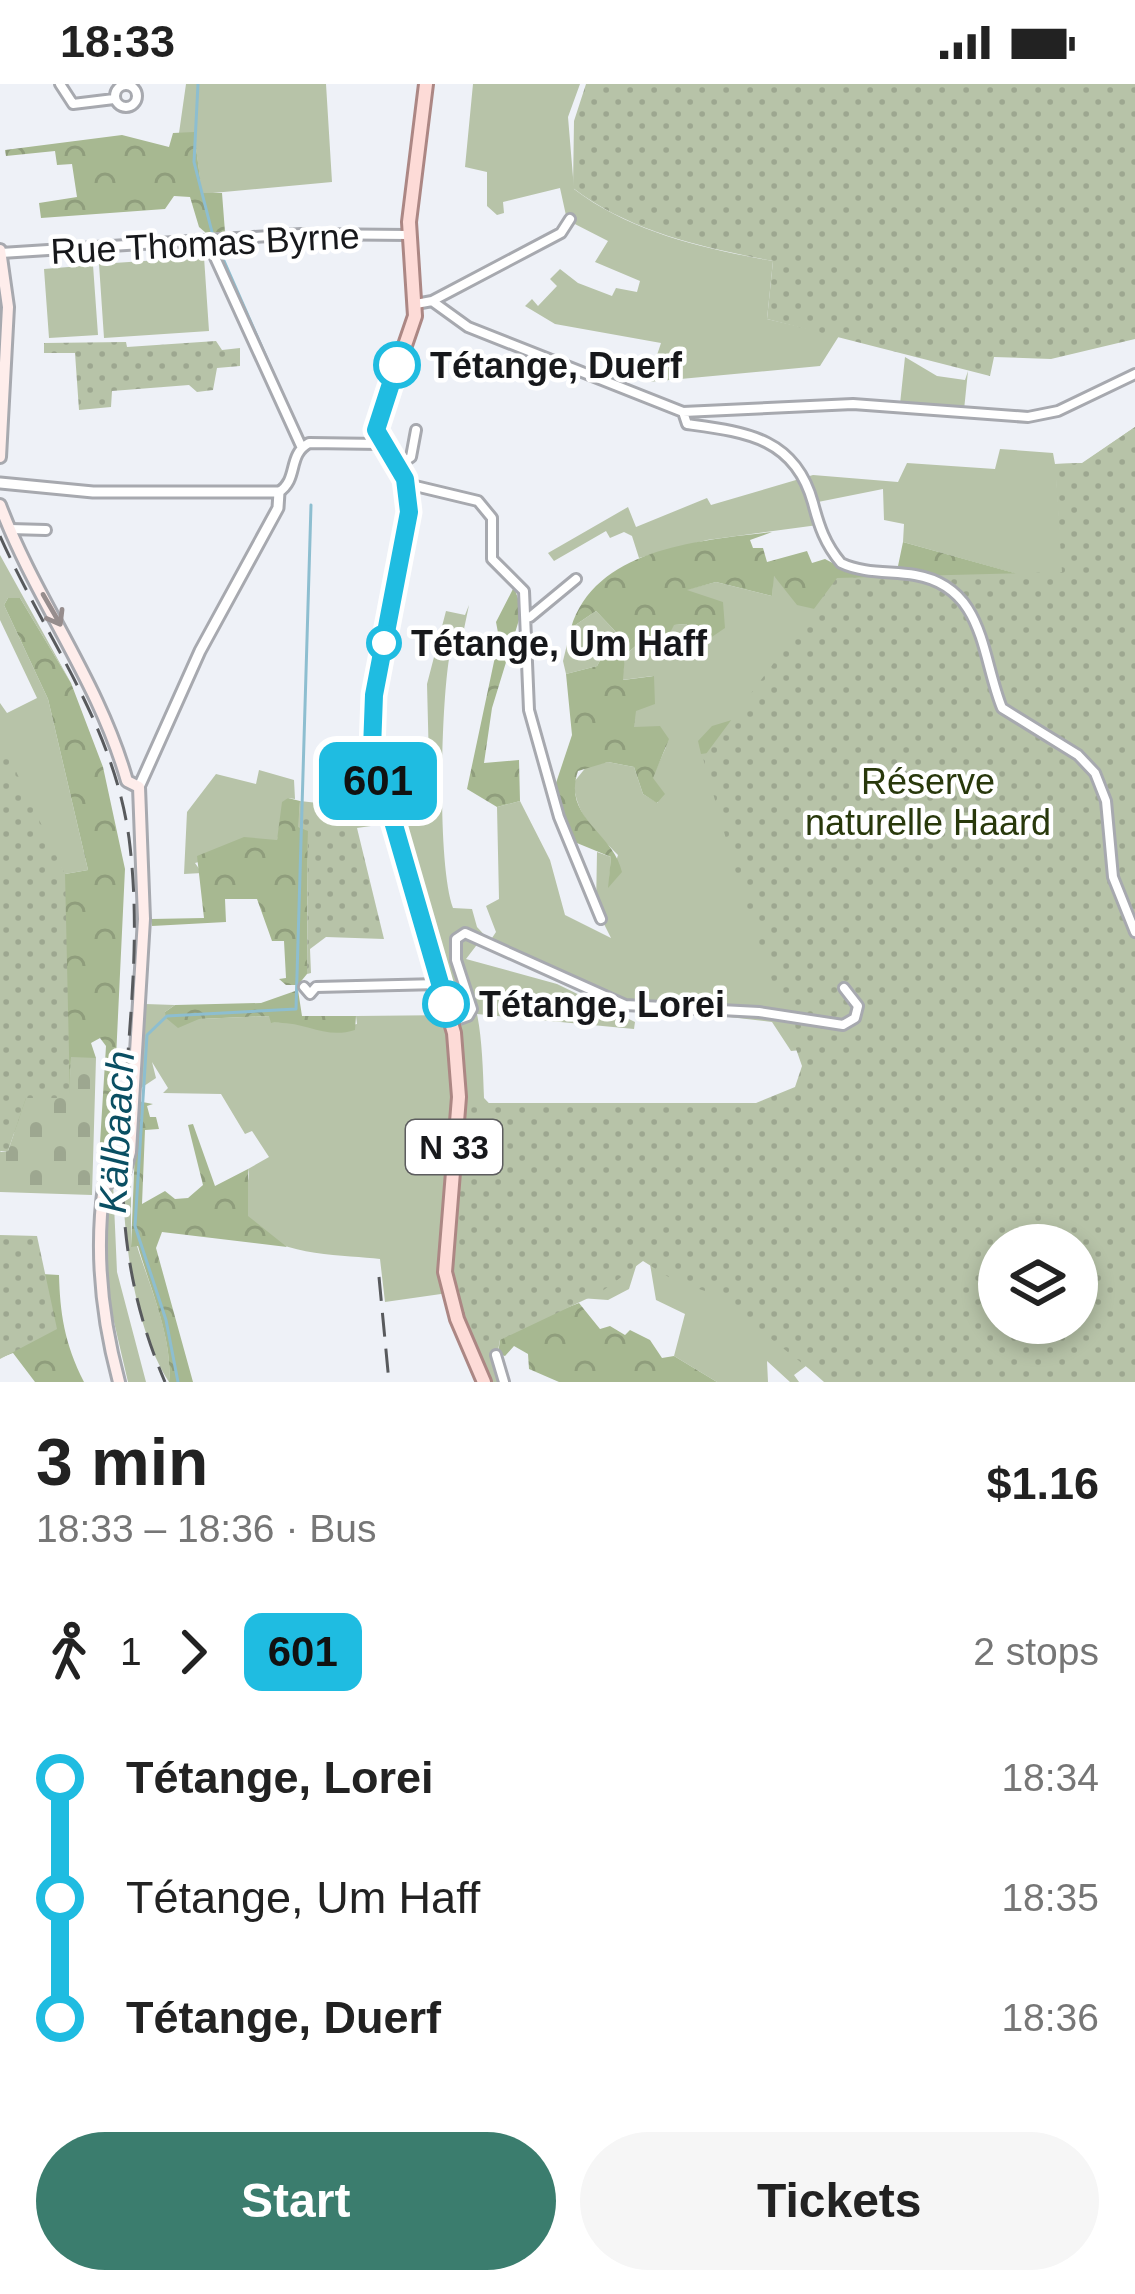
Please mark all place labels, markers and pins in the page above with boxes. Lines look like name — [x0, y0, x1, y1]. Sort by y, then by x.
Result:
marker: Tétange, Duerf — [375, 343, 419, 387]
place label: Tétange, Duerf — [430, 345, 683, 386]
place label: Tétange, Um Haff — [411, 623, 708, 664]
marker: Tétange, Um Haff — [368, 627, 400, 659]
marker: Tétange, Lorei — [424, 982, 468, 1026]
place label: Tétange, Lorei — [479, 984, 725, 1025]

